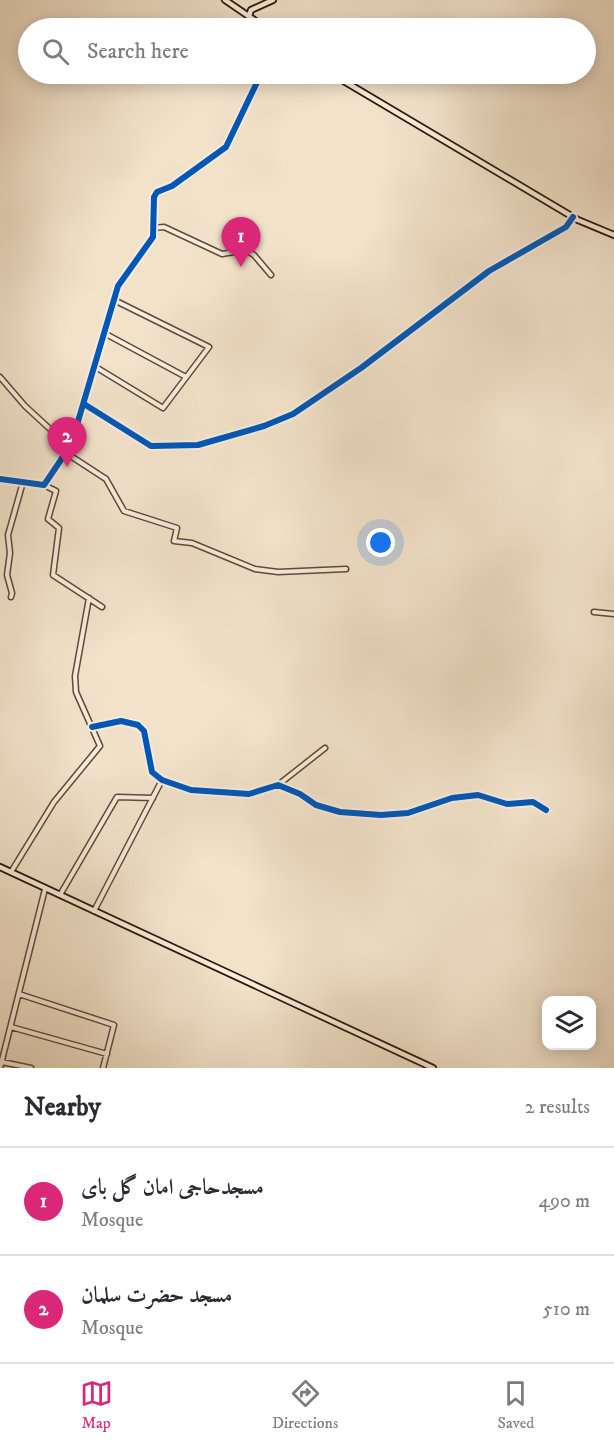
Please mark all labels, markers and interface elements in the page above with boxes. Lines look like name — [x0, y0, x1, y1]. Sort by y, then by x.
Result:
search box — [18, 18, 596, 84]
icon: search — [39, 35, 72, 68]
text: Search here — [87, 38, 189, 65]
pin: 1 — [222, 218, 260, 267]
pin: 2 — [48, 418, 86, 467]
your location — [366, 528, 395, 557]
map controls — [542, 996, 596, 1050]
button: layers — [542, 996, 596, 1050]
text: Nearby — [24, 1091, 101, 1124]
text: 2 results — [525, 1095, 590, 1120]
text: مسجدحاجی امان گل بای — [81, 1174, 264, 1201]
text: 1 — [40, 1189, 47, 1214]
text: 490 m — [538, 1189, 590, 1214]
text: Mosque — [81, 1208, 143, 1233]
text: مسجد حضرت سلمان — [81, 1282, 232, 1309]
text: 2 — [39, 1297, 48, 1322]
text: 510 m — [543, 1297, 590, 1322]
text: Mosque — [81, 1316, 143, 1341]
tab: Map — [80, 1377, 113, 1433]
tab: Directions — [272, 1377, 338, 1433]
tab: Saved — [498, 1377, 534, 1433]

